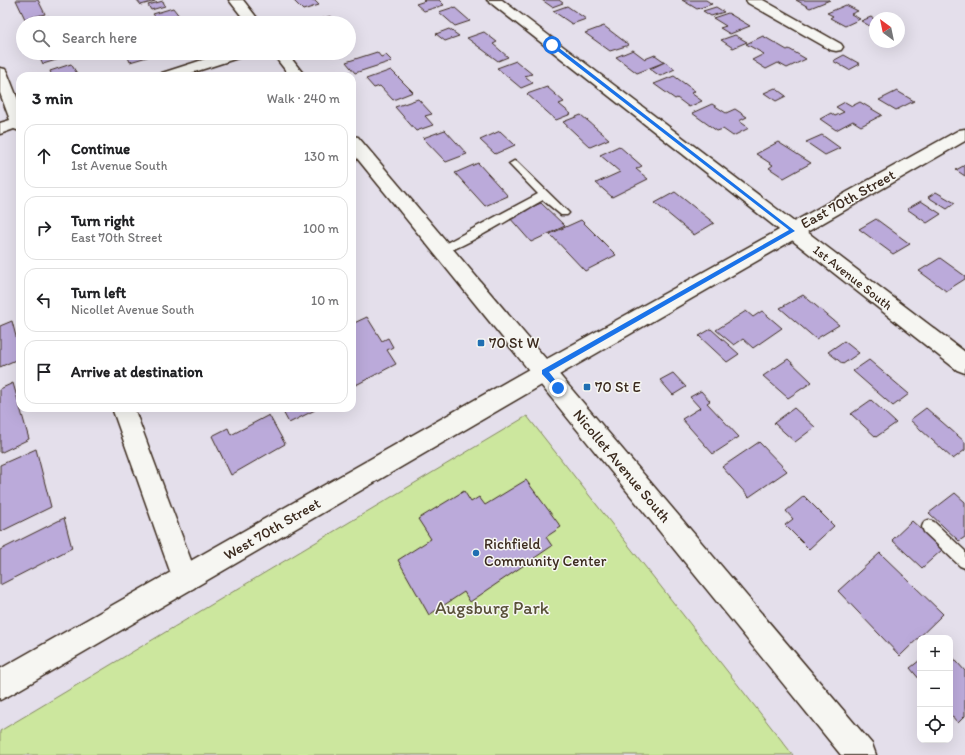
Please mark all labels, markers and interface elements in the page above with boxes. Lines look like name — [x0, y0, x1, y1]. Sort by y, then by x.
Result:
north arrow — [869, 12, 905, 48]
search box — [16, 16, 356, 60]
icon: search — [30, 27, 52, 49]
text: Search here — [62, 29, 137, 47]
route start — [543, 36, 561, 54]
text: 3 min — [32, 88, 73, 108]
text: Walk · 240 m — [267, 91, 340, 106]
text: Continue — [71, 140, 130, 158]
icon: ahead — [33, 145, 55, 167]
text: 130 m — [304, 149, 339, 164]
text: 1st Avenue South — [71, 158, 167, 173]
street label: East 70th Street — [798, 165, 899, 232]
text: Turn right — [71, 212, 135, 230]
icon: right — [33, 217, 55, 239]
text: 100 m — [303, 221, 339, 236]
text: East 70th Street — [71, 230, 162, 245]
street label: 1st Avenue South — [810, 242, 896, 313]
text: Turn left — [71, 284, 126, 302]
icon: left — [33, 289, 55, 311]
text: 10 m — [311, 293, 339, 308]
text: Nicollet Avenue South — [71, 302, 194, 317]
place label: 70 St W — [489, 334, 540, 352]
marker: 70 St W — [476, 338, 486, 348]
icon: arrive — [33, 361, 55, 383]
text: Arrive at destination — [71, 363, 203, 381]
place label: 70 St E — [595, 378, 641, 396]
route end — [549, 379, 567, 397]
marker: 70 St E — [582, 382, 592, 392]
street label: Nicollet Avenue South — [569, 406, 675, 526]
street label: West 70th Street — [220, 494, 324, 564]
place label: Richfield Community Center — [484, 535, 607, 570]
marker: Richfield Community Center — [471, 548, 481, 558]
park label: Augsburg Park — [435, 597, 550, 619]
map controls — [917, 635, 953, 743]
button: + — [917, 635, 953, 671]
button: − — [917, 671, 953, 707]
button: locate — [917, 707, 953, 743]

